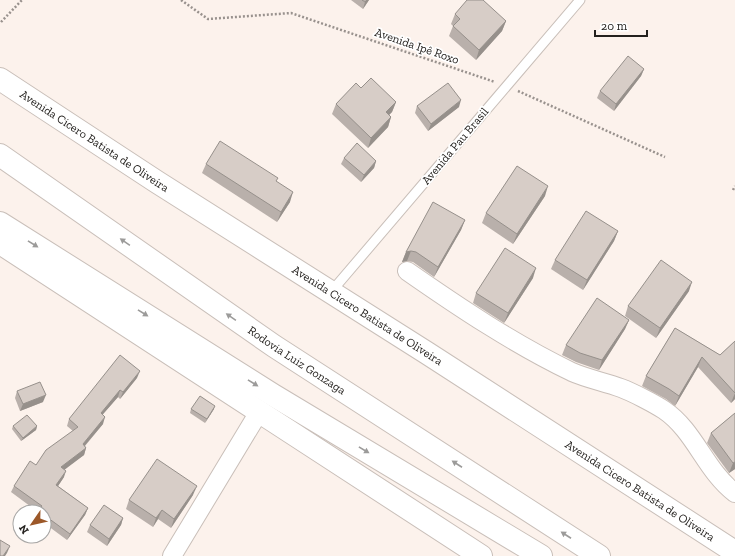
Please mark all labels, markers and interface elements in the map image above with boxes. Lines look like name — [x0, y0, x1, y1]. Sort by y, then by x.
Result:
scale bar — [595, 12, 647, 38]
text: 20 m — [601, 19, 628, 33]
street label: Avenida Ipê Roxo — [373, 25, 461, 67]
street label: Avenida Cicero Batista de Oliveira — [17, 87, 172, 195]
street label: Avenida Pau Brasil — [419, 105, 491, 187]
one-way arrow — [119, 238, 130, 246]
one-way arrow — [27, 240, 39, 247]
street label: Avenida Cicero Batista de Oliveira — [290, 263, 445, 368]
one-way arrow — [138, 309, 148, 317]
one-way arrow — [226, 313, 237, 321]
street label: Rodovia Luiz Gonzaga — [245, 323, 349, 398]
one-way arrow — [247, 379, 258, 386]
street label: Avenida Cicero Batista de Oliveira — [563, 437, 718, 544]
one-way arrow — [359, 446, 369, 454]
one-way arrow — [451, 461, 463, 468]
north arrow — [12, 504, 52, 544]
text: N — [16, 522, 32, 536]
one-way arrow — [561, 531, 572, 539]

